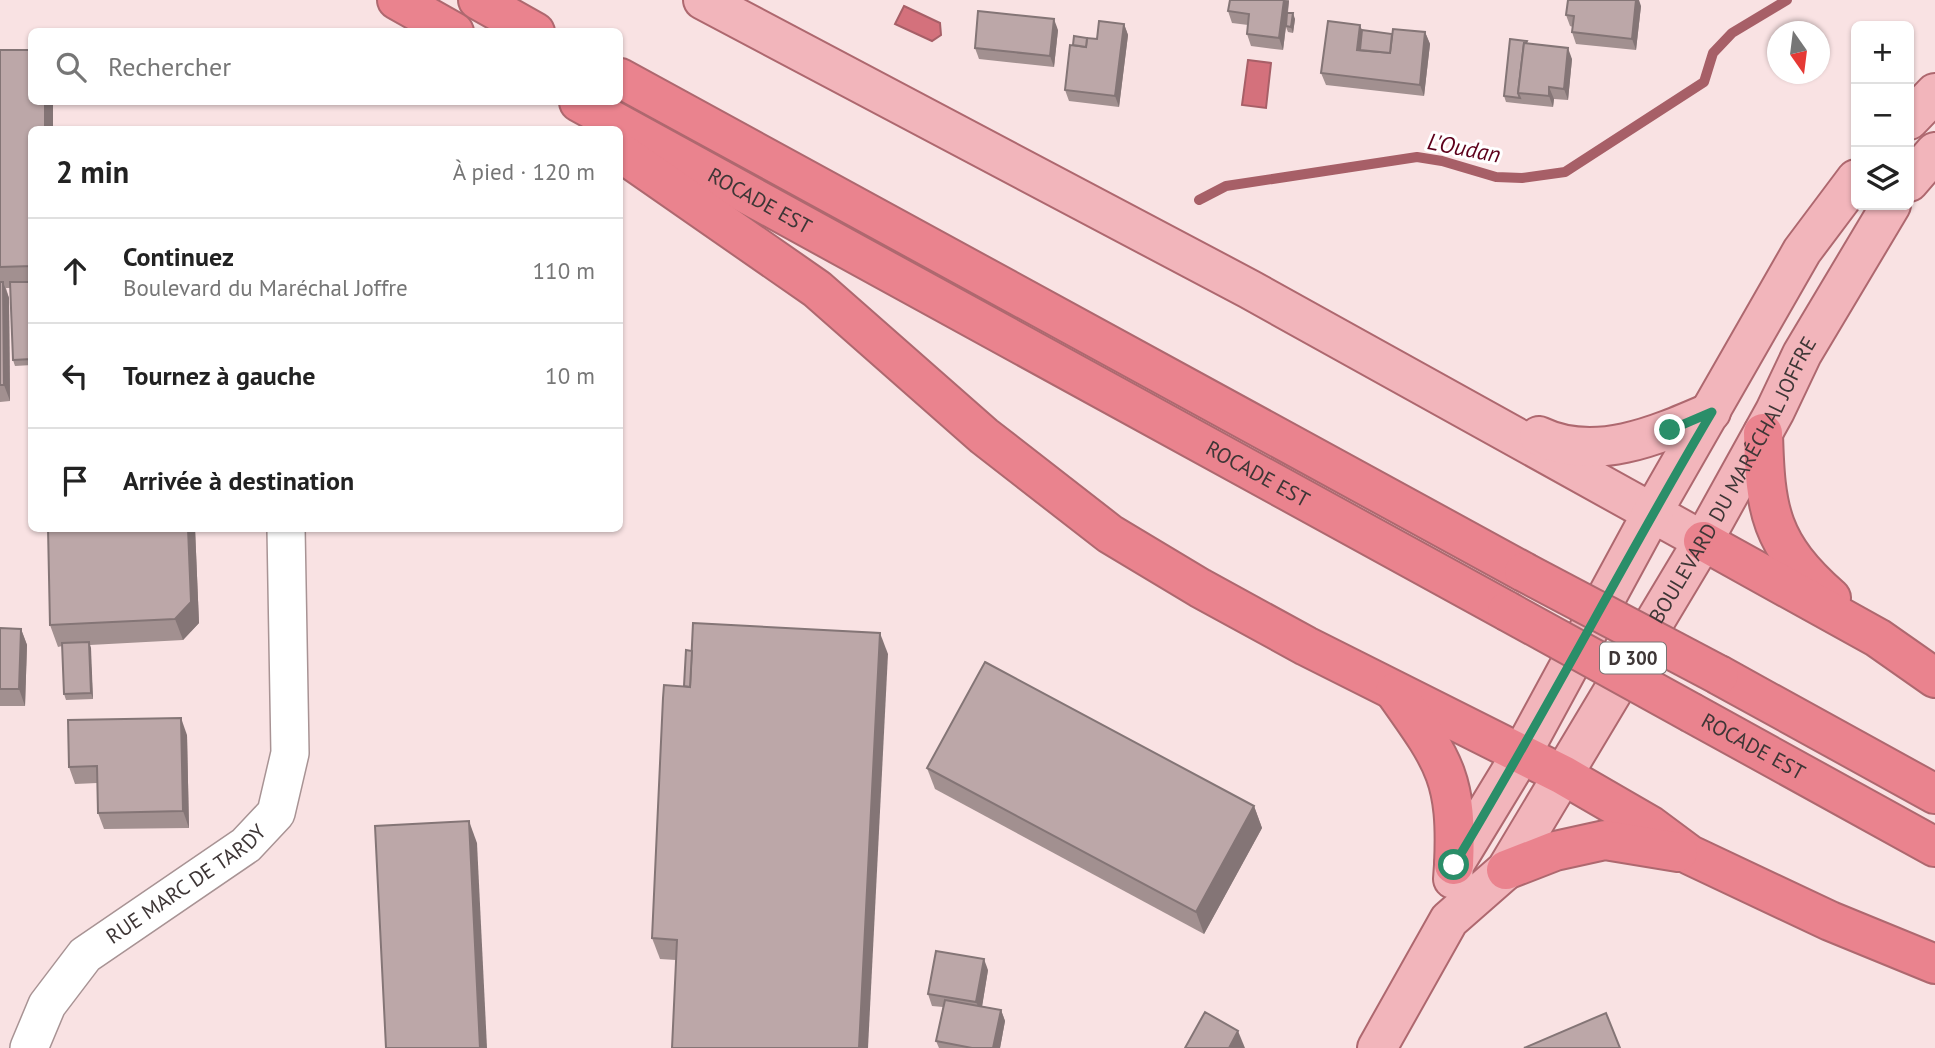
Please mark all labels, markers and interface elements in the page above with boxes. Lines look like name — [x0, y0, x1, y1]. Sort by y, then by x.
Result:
north arrow — [1767, 21, 1830, 84]
map controls — [1851, 21, 1914, 210]
button: + — [1851, 21, 1914, 84]
search box — [28, 28, 623, 105]
icon: search — [52, 48, 90, 86]
text: Rechercher — [108, 50, 231, 83]
button: − — [1851, 84, 1914, 147]
water label: L'Oudan — [1425, 126, 1503, 169]
button: layers — [1851, 147, 1914, 210]
text: 2 min — [56, 152, 129, 191]
text: À pied · 120 m — [453, 157, 595, 186]
street label: ROCADE EST — [703, 161, 817, 240]
text: Continuez — [123, 240, 234, 273]
icon: ahead — [56, 252, 94, 290]
text: 110 m — [533, 256, 595, 285]
text: Boulevard du Maréchal Joffre — [123, 273, 408, 302]
street label: BOULEVARD DU MARÉCHAL JOFFRE — [1643, 332, 1822, 628]
icon: left — [56, 357, 94, 395]
text: Tournez à gauche — [123, 359, 315, 392]
text: 10 m — [545, 361, 595, 390]
route end — [1654, 414, 1685, 445]
street label: ROCADE EST — [1201, 434, 1315, 513]
icon: arrive — [56, 462, 94, 500]
text: Arrivée à destination — [123, 464, 354, 497]
road number: D 300 — [1600, 642, 1666, 674]
street label: ROCADE EST — [1697, 707, 1810, 786]
street label: RUE MARC DE TARDY — [101, 818, 272, 950]
route start — [1438, 849, 1469, 880]

